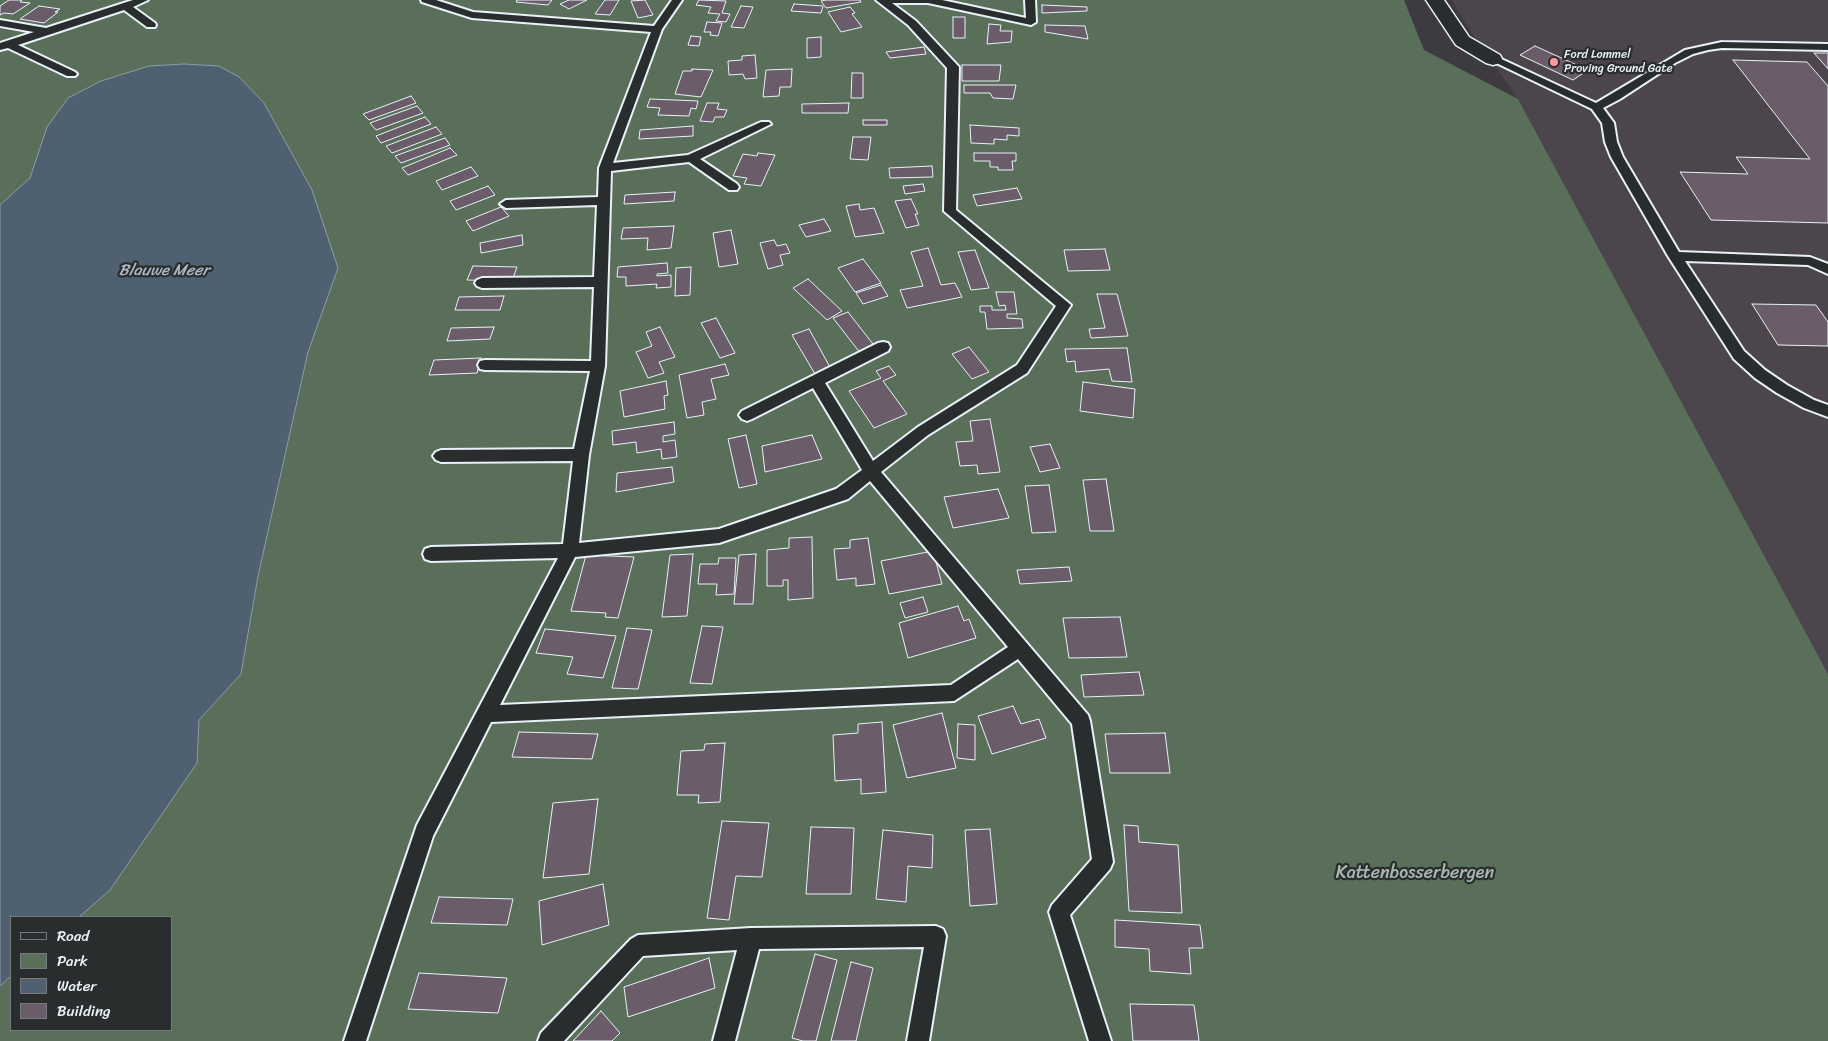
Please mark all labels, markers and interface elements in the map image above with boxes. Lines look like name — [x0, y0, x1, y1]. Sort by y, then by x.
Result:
place label: Ford Lommel Proving Ground Gate — [1564, 48, 1673, 76]
marker: Ford Lommel Proving Ground Gate — [1548, 56, 1560, 68]
water label: Blauwe Meer — [119, 261, 209, 281]
park label: Kattenbosserbergen — [1336, 862, 1494, 884]
legend — [10, 916, 172, 1031]
text: Road — [57, 923, 89, 949]
text: Park — [57, 948, 88, 974]
text: Water — [57, 973, 97, 999]
text: Building — [57, 998, 111, 1024]

